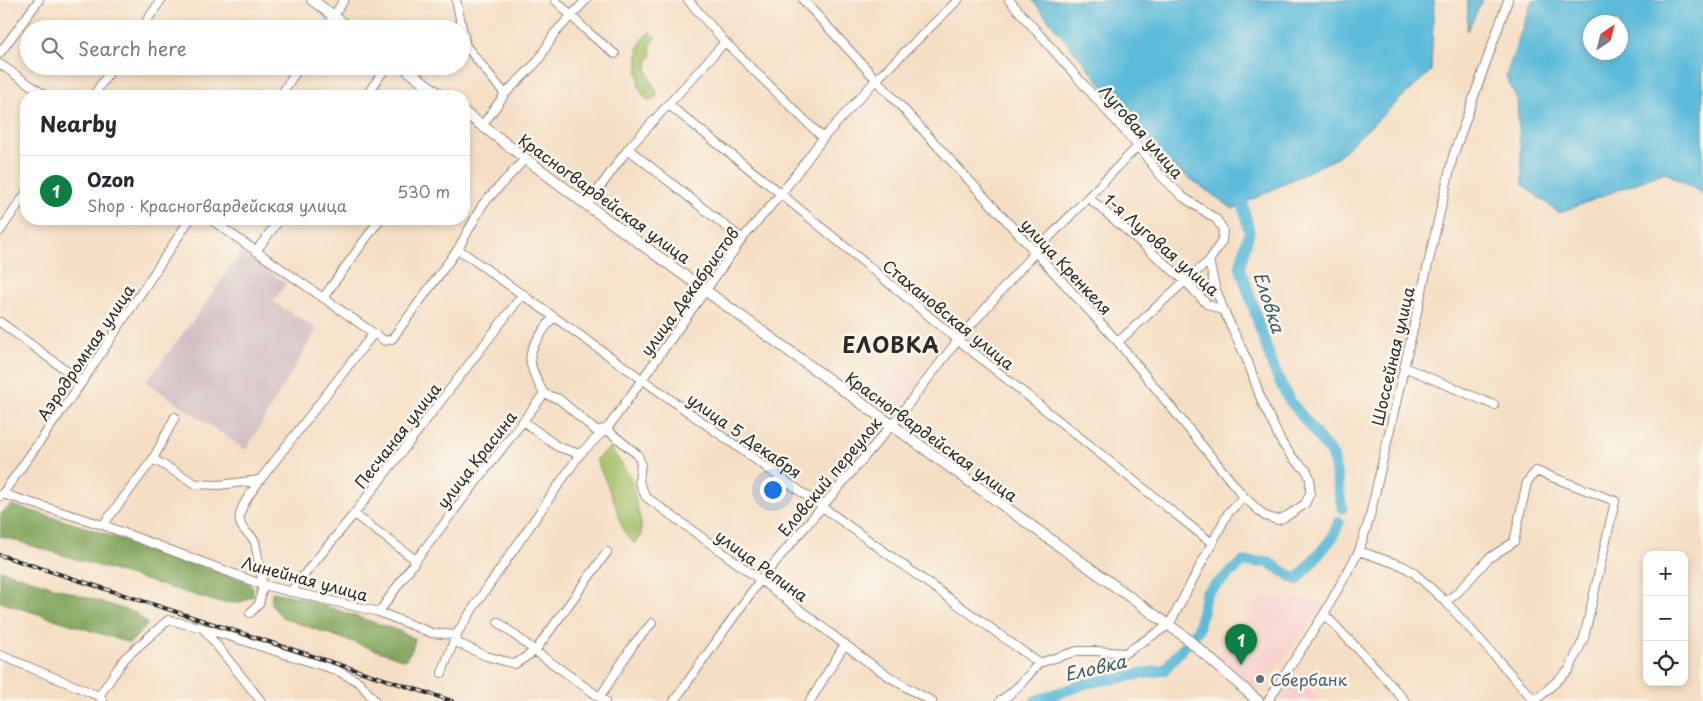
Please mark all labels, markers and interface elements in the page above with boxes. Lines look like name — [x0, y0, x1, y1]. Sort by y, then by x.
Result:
north arrow — [1583, 15, 1628, 60]
search box — [20, 20, 470, 75]
icon: search — [38, 34, 66, 62]
text: Search here — [78, 34, 187, 62]
street label: Луговая улица — [1094, 79, 1190, 183]
text: Nearby — [40, 107, 117, 139]
street label: Красногвардейская улица — [514, 127, 696, 269]
text: Ozon — [87, 165, 135, 193]
text: 1 — [52, 179, 60, 203]
text: 530 m — [397, 179, 450, 203]
street label: 1-я Луговая улица — [1099, 187, 1225, 301]
text: Shop · Красногвардейская улица — [87, 193, 347, 217]
street label: улица Кренкеля — [1016, 212, 1118, 320]
street label: улица Декабристов — [634, 222, 744, 360]
street label: Стахановская улица — [878, 253, 1020, 375]
water label: Еловка — [1247, 268, 1293, 337]
street label: Аэродромная улица — [30, 279, 140, 425]
street label: Шоссейная улица — [1364, 284, 1420, 428]
district label: ЕЛОВКА — [842, 328, 940, 360]
street label: Красногвардейская улица — [841, 365, 1023, 507]
street label: Песчаная улица — [348, 377, 446, 493]
street label: улица 5 Декабря — [683, 387, 807, 483]
street label: улица Красина — [430, 405, 522, 513]
street label: Еловский переулок — [772, 411, 887, 541]
your location — [760, 477, 786, 503]
street label: улица Репина — [711, 523, 813, 607]
street label: Линейная улица — [239, 550, 371, 606]
map controls — [1643, 551, 1688, 686]
button: + — [1643, 551, 1688, 596]
button: − — [1643, 596, 1688, 641]
pin: 1 — [1225, 624, 1257, 665]
button: locate — [1643, 641, 1688, 686]
water label: Еловка — [1061, 647, 1129, 687]
place label: Сбербанк — [1270, 667, 1348, 691]
marker: Сбербанк — [1254, 673, 1266, 685]

